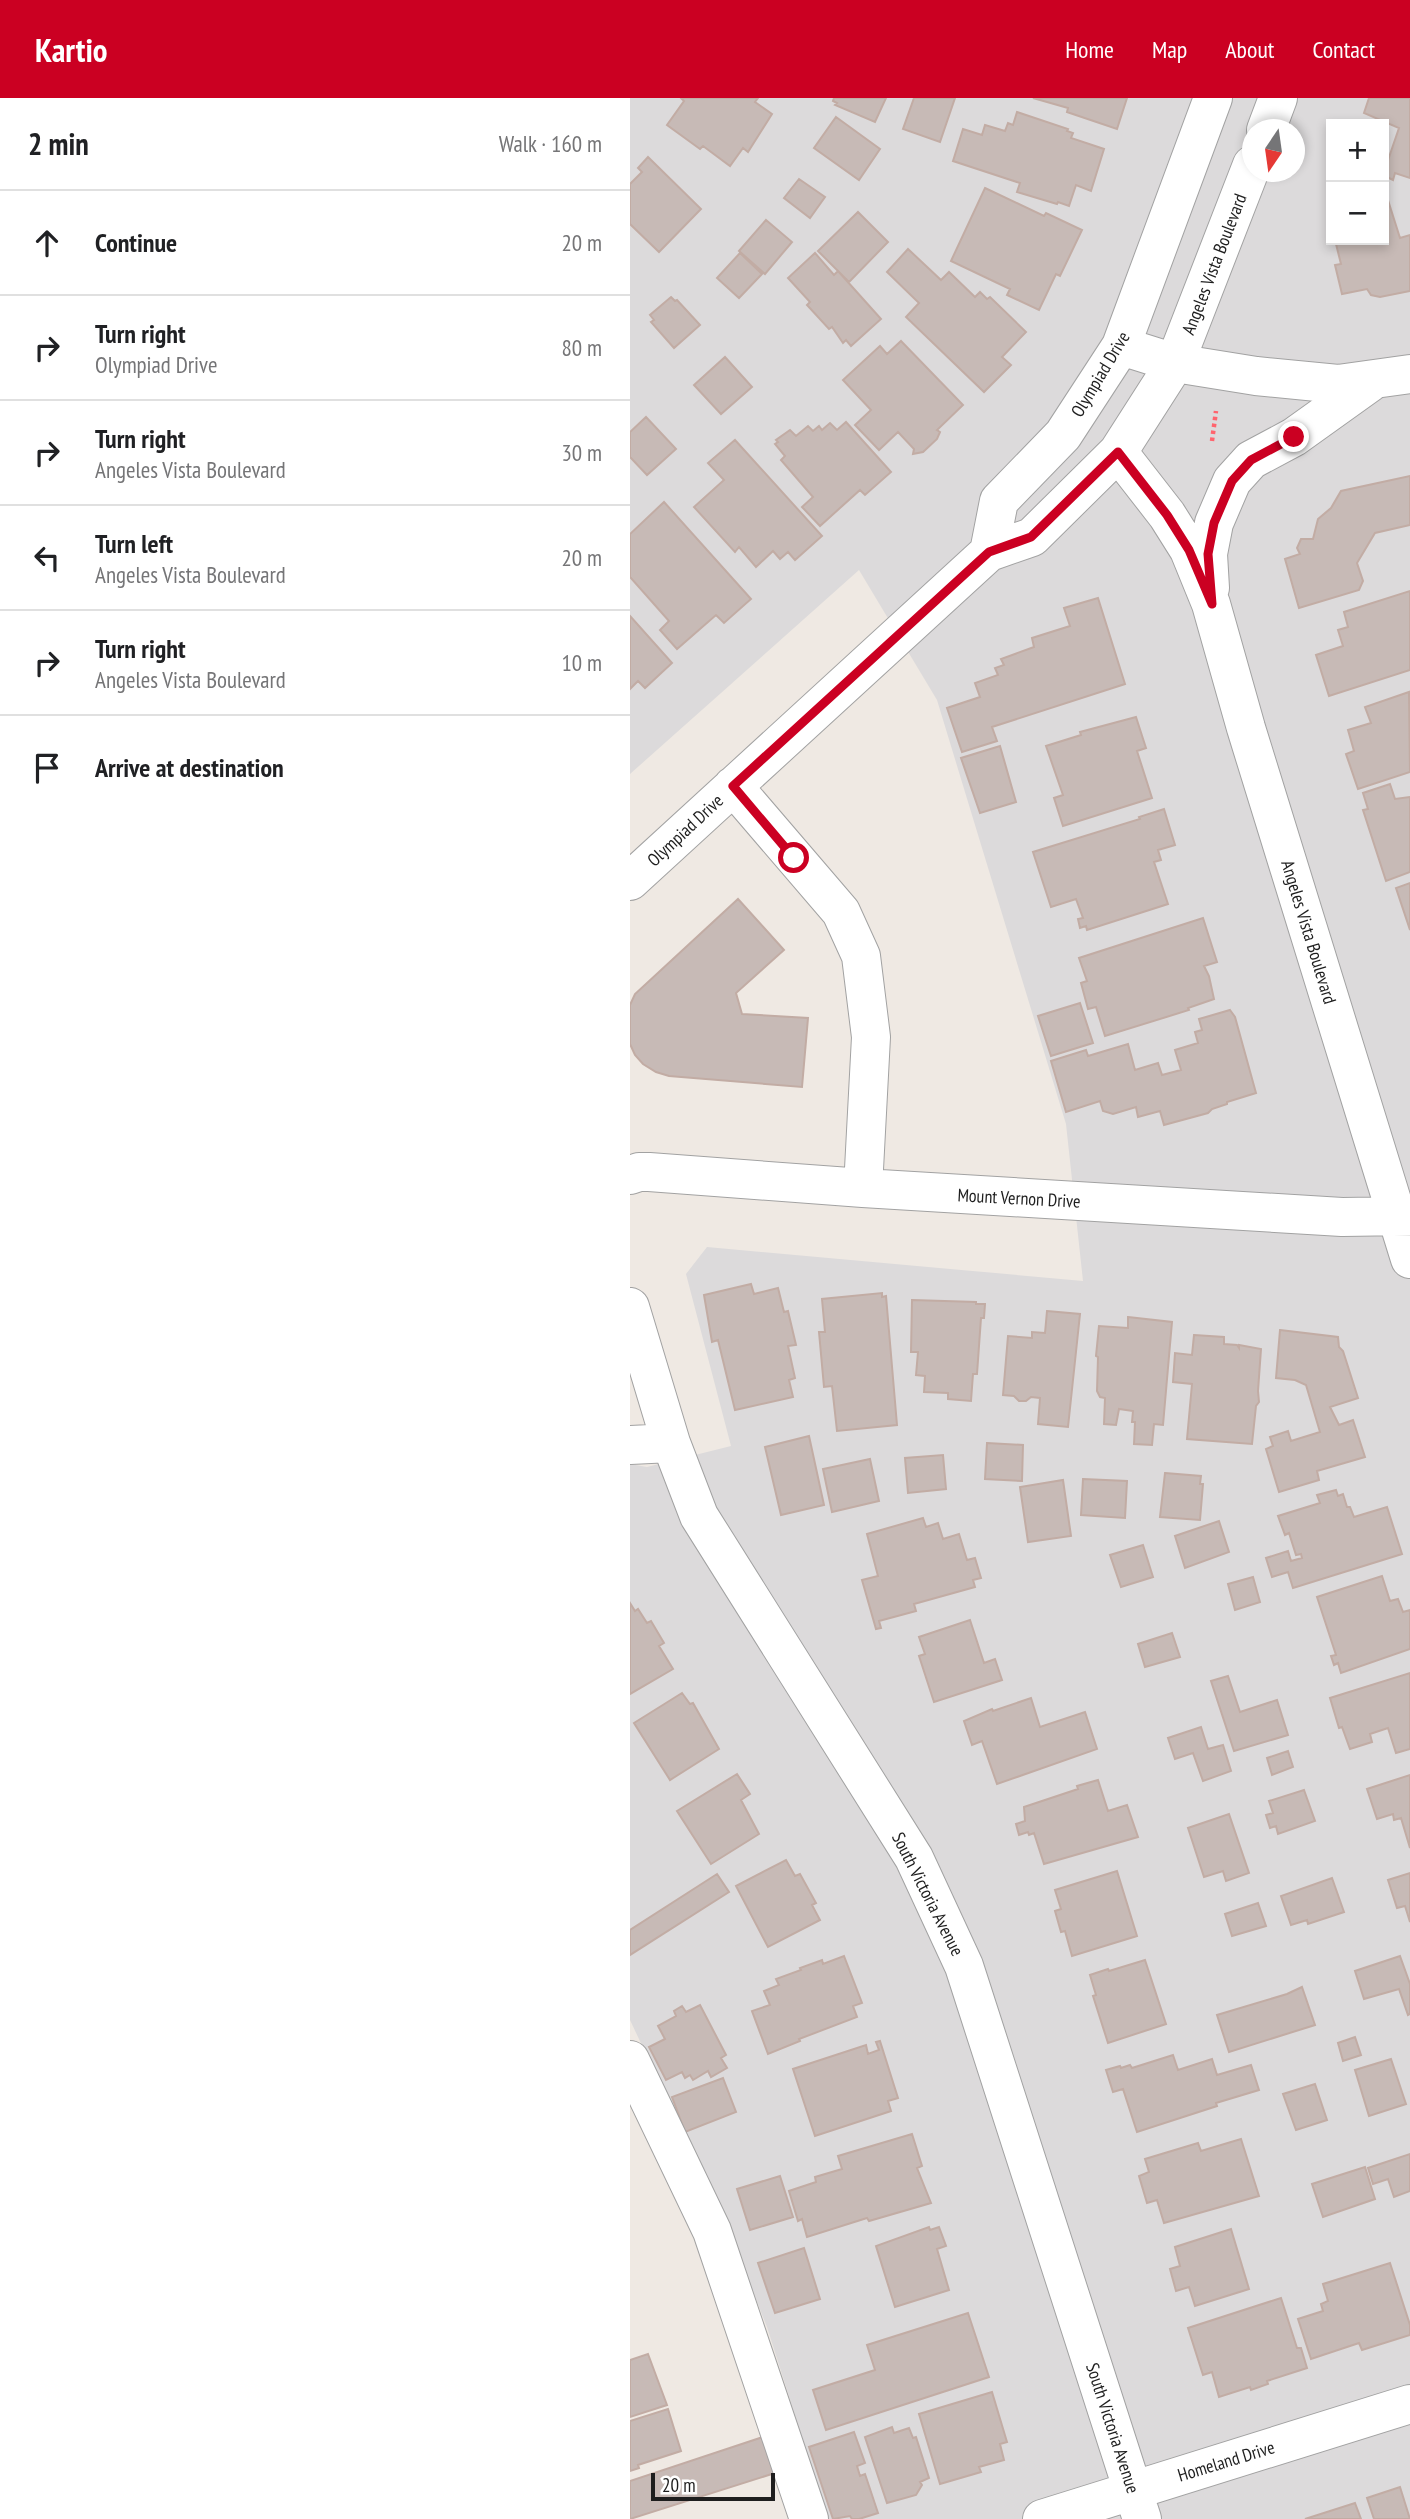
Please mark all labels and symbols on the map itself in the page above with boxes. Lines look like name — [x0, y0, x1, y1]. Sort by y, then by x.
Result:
north arrow — [1242, 119, 1305, 182]
street label: Angeles Vista Boulevard — [1177, 190, 1251, 338]
street label: Olympiad Drive — [1065, 327, 1135, 421]
route end — [1278, 421, 1309, 452]
street label: Olympiad Drive — [642, 789, 728, 871]
route start — [778, 842, 809, 873]
street label: Angeles Vista Boulevard — [1276, 857, 1342, 1007]
street label: Mount Vernon Drive — [957, 1183, 1081, 1213]
street label: South Victoria Avenue — [887, 1828, 969, 1960]
street label: South Victoria Avenue — [1081, 2360, 1145, 2496]
street label: Homeland Drive — [1175, 2435, 1277, 2487]
scale bar — [651, 2470, 775, 2502]

